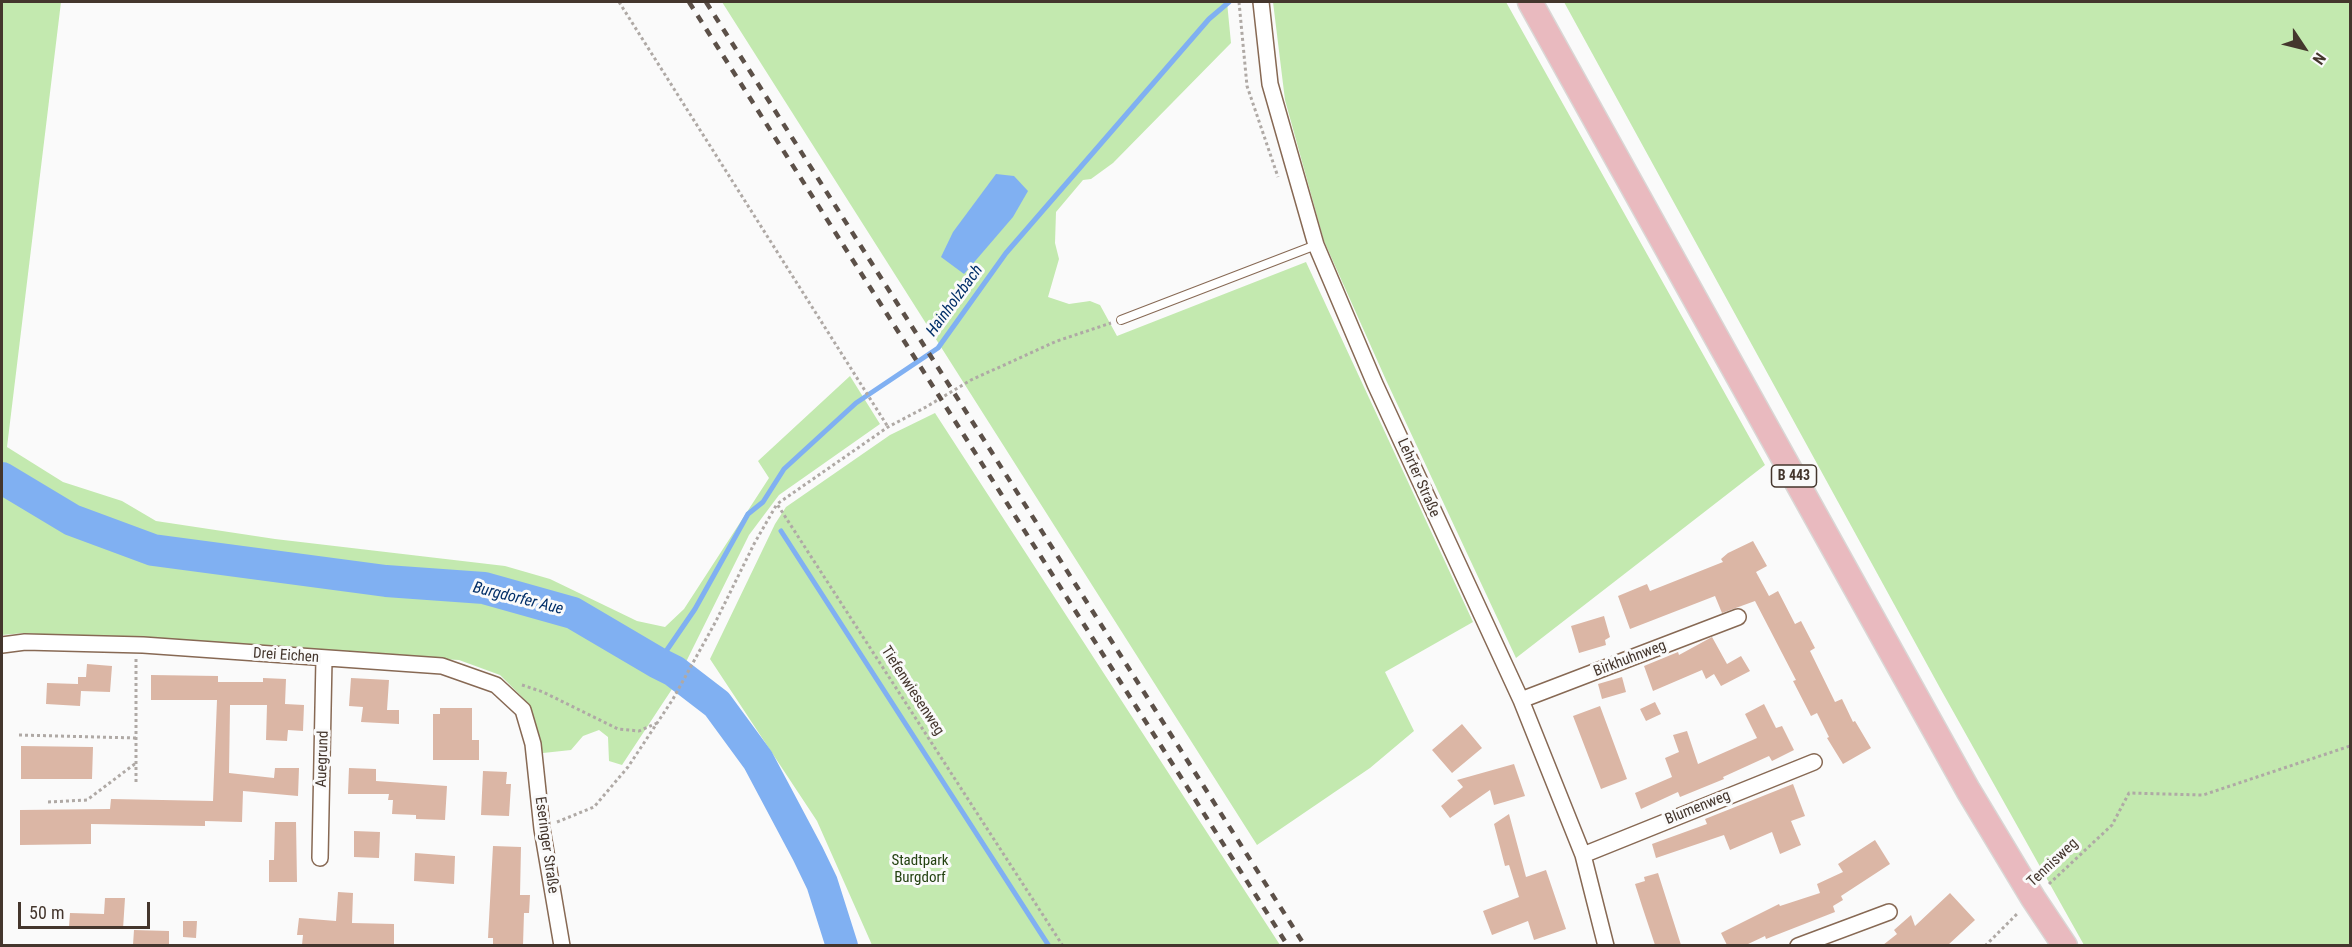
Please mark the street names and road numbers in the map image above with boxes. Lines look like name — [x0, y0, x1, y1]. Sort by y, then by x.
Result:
street label: Lehrter Straße — [1393, 436, 1443, 520]
road number: B 443 — [1772, 465, 1816, 487]
street label: Birkhuhnweg — [1591, 637, 1669, 681]
street label: Tiefenwiesenweg — [876, 643, 948, 739]
street label: Drei Eichen — [252, 645, 320, 667]
street label: Auegrund — [313, 730, 333, 788]
street label: Blumenweg — [1663, 787, 1733, 829]
street label: Eseringer Straße — [530, 795, 562, 895]
street label: Tennisweg — [2024, 835, 2082, 891]

